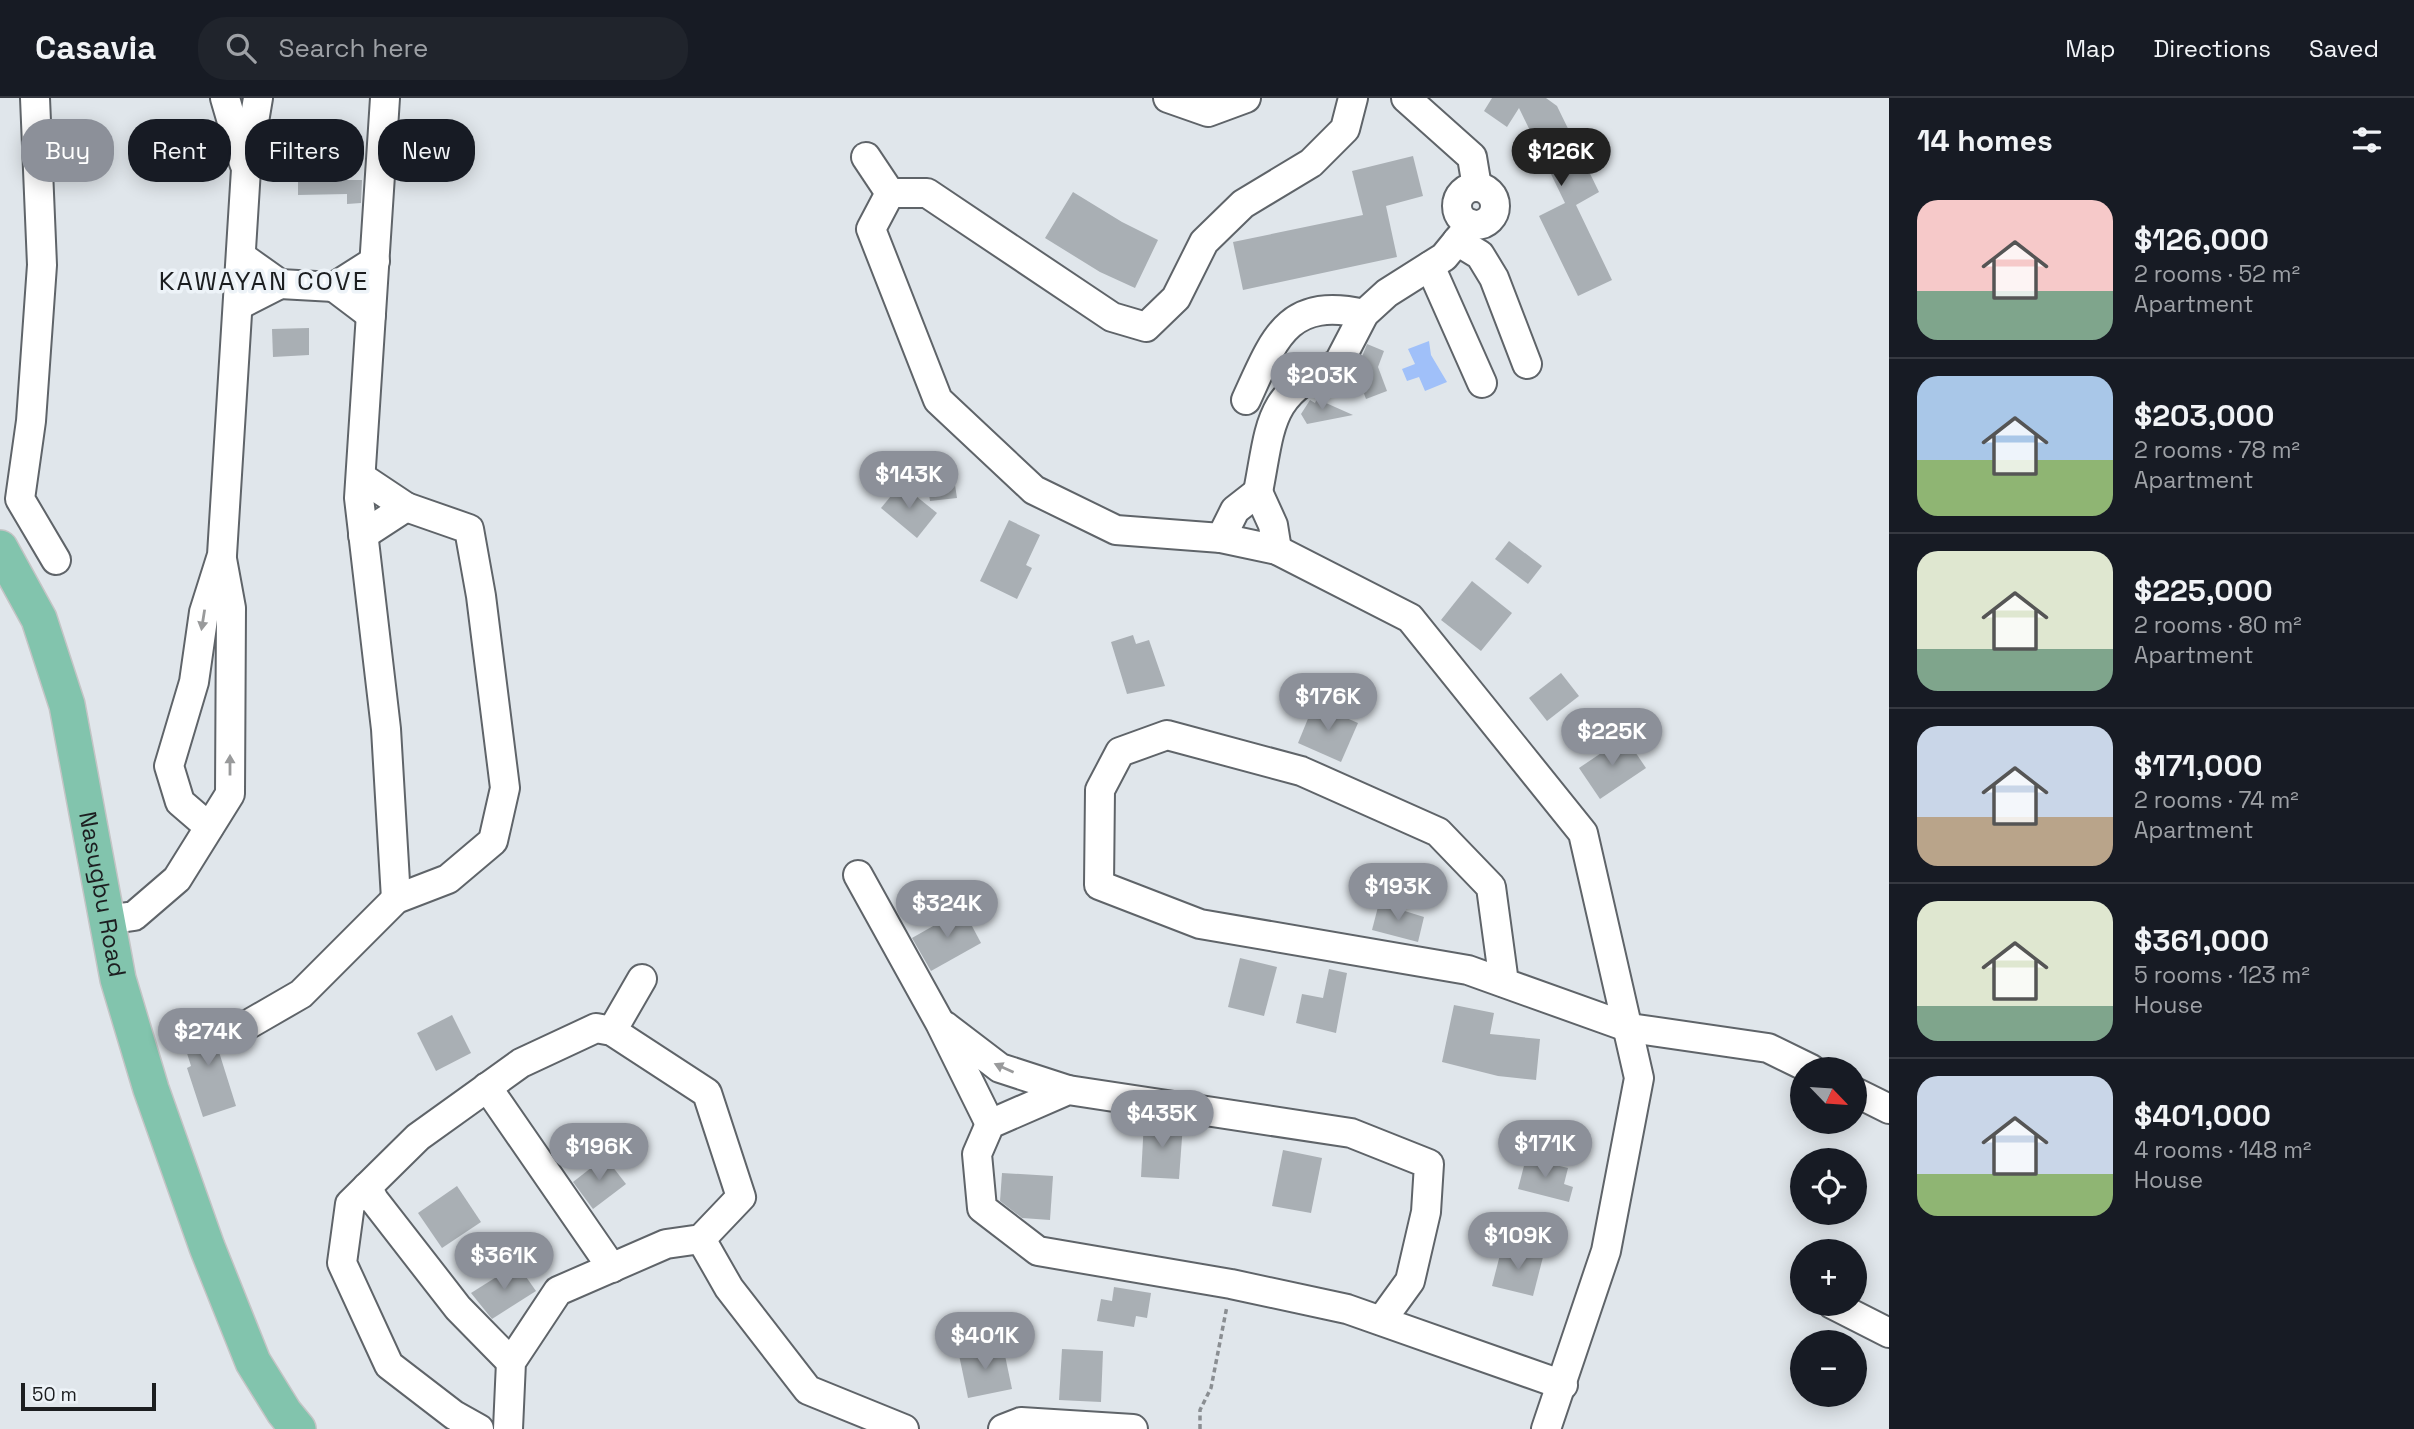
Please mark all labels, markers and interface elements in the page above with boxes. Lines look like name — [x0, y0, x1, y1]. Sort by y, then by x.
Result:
search box — [198, 17, 688, 80]
text: Casavia — [35, 27, 156, 69]
icon: search — [222, 29, 260, 67]
text: Search here — [278, 31, 428, 65]
text: Map — [2065, 33, 2115, 64]
text: Directions — [2153, 33, 2271, 64]
text: Saved — [2309, 33, 2379, 64]
chip: Buy — [21, 119, 114, 182]
chip: Rent — [128, 119, 231, 182]
chip: Filters — [245, 119, 364, 182]
chip: New — [378, 119, 475, 182]
text: 14 homes — [1917, 121, 2053, 160]
icon: filters — [2348, 121, 2386, 159]
pin: $126K — [1512, 129, 1610, 188]
text: $126K — [1528, 136, 1594, 166]
text: $126,000 — [2134, 220, 2269, 259]
icon: home — [1973, 228, 2057, 312]
text: 2 rooms · 52 m² — [2134, 259, 2300, 289]
district label: KAWAYAN COVE — [159, 264, 369, 298]
text: Apartment — [2134, 289, 2254, 319]
pin: $203K — [1273, 352, 1371, 412]
text: $203K — [1287, 360, 1357, 390]
text: $203,000 — [2134, 396, 2274, 435]
icon: home — [1973, 404, 2057, 488]
text: 2 rooms · 78 m² — [2134, 435, 2300, 465]
pin: $143K — [860, 452, 958, 511]
text: $143K — [875, 459, 943, 489]
text: Apartment — [2134, 465, 2254, 495]
text: $225,000 — [2134, 571, 2273, 610]
icon: home — [1973, 579, 2057, 663]
one-way arrow — [197, 609, 208, 631]
text: 2 rooms · 80 m² — [2134, 610, 2302, 640]
text: Apartment — [2134, 640, 2254, 670]
pin: $176K — [1279, 674, 1377, 733]
text: $176K — [1295, 681, 1361, 711]
pin: $225K — [1563, 708, 1661, 768]
text: $225K — [1577, 716, 1647, 746]
text: $171,000 — [2134, 746, 2262, 785]
one-way arrow — [224, 753, 236, 775]
icon: home — [1973, 754, 2057, 838]
text: 2 rooms · 74 m² — [2134, 785, 2299, 815]
street label: Nasugbu Road — [72, 809, 133, 979]
text: Apartment — [2134, 815, 2254, 845]
pin: $193K — [1349, 864, 1447, 923]
text: $193K — [1365, 871, 1431, 901]
pin: $324K — [898, 880, 996, 940]
text: $324K — [912, 888, 982, 918]
text: $361,000 — [2134, 921, 2269, 960]
icon: home — [1973, 929, 2057, 1013]
text: 5 rooms · 123 m² — [2134, 960, 2310, 990]
text: House — [2134, 990, 2203, 1020]
pin: $274K — [159, 1009, 257, 1068]
text: $274K — [174, 1016, 242, 1046]
north arrow — [1790, 1057, 1867, 1134]
map controls — [1790, 1057, 1867, 1407]
one-way arrow — [994, 1062, 1014, 1074]
pin: $435K — [1113, 1090, 1211, 1150]
text: $401,000 — [2134, 1096, 2271, 1135]
text: $435K — [1127, 1098, 1197, 1128]
icon: home — [1973, 1104, 2057, 1188]
pin: $171K — [1496, 1121, 1594, 1180]
pin: $196K — [550, 1124, 648, 1183]
text: $171K — [1514, 1128, 1576, 1158]
text: $196K — [565, 1131, 633, 1161]
text: 4 rooms · 148 m² — [2134, 1135, 2311, 1165]
button: locate — [1790, 1148, 1867, 1225]
text: House — [2134, 1165, 2203, 1195]
pin: $109K — [1469, 1212, 1567, 1272]
text: $109K — [1484, 1220, 1552, 1250]
pin: $361K — [455, 1232, 553, 1292]
button: + — [1790, 1239, 1867, 1316]
text: $361K — [471, 1240, 537, 1270]
pin: $401K — [936, 1312, 1034, 1372]
text: $401K — [951, 1320, 1019, 1350]
button: − — [1790, 1330, 1867, 1407]
scale bar — [21, 1380, 156, 1412]
text: 50 m — [32, 1382, 77, 1407]

